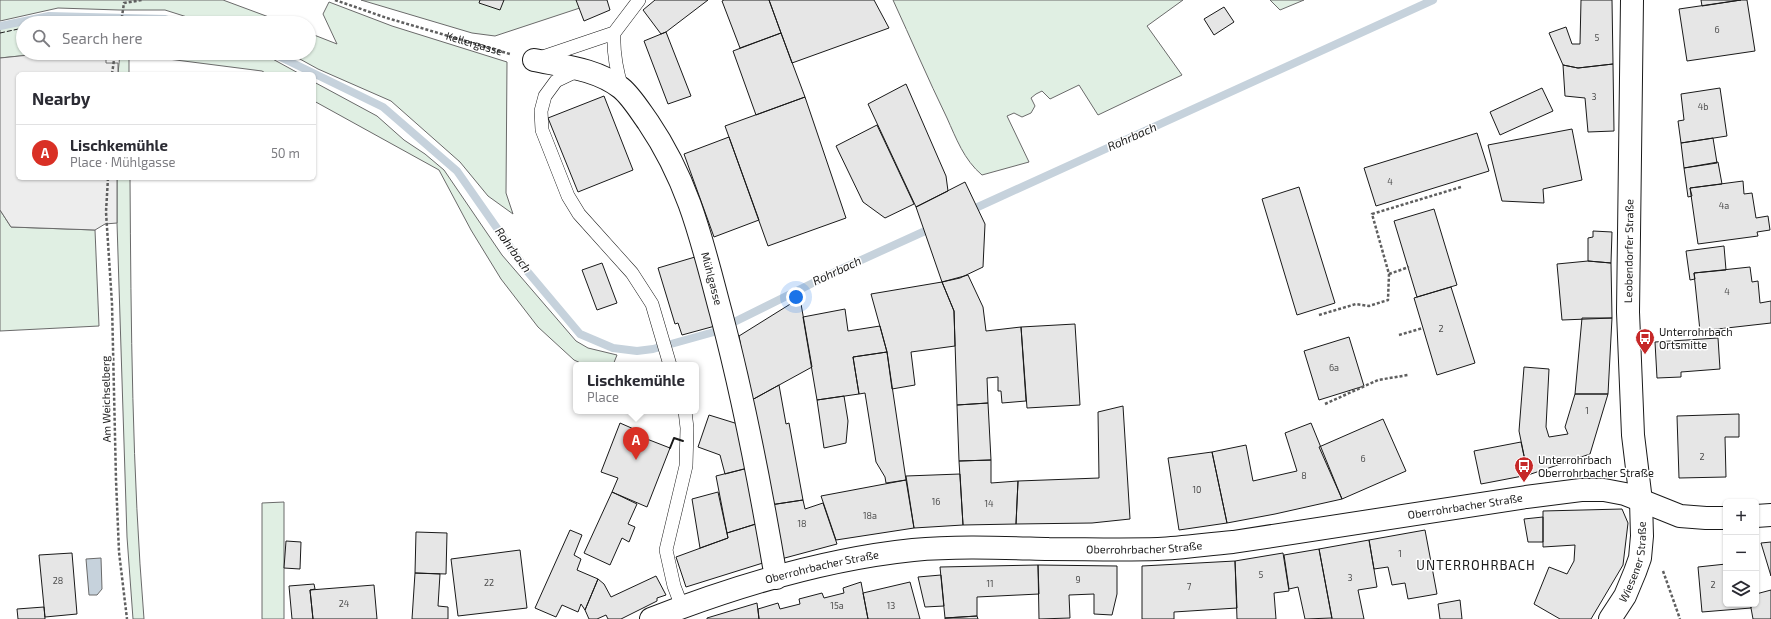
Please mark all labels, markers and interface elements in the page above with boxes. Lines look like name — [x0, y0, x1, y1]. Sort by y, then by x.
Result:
search box — [16, 16, 316, 60]
house number: 6 — [1714, 24, 1720, 35]
icon: search — [30, 27, 52, 49]
text: Search here — [62, 29, 143, 47]
street label: Kellergasse — [445, 29, 504, 58]
house number: 5 — [1595, 32, 1600, 43]
text: Nearby — [32, 88, 90, 108]
house number: 3 — [1591, 91, 1597, 102]
house number: 4b — [1698, 101, 1708, 112]
water label: Rohrbach — [1105, 119, 1158, 153]
text: Lischkemühle — [70, 136, 168, 154]
text: A — [41, 145, 49, 161]
text: 50 m — [271, 145, 300, 161]
text: Place · Mühlgasse — [70, 154, 176, 170]
house number: 4 — [1387, 176, 1393, 187]
street label: Leobendorfer Straße — [1621, 199, 1635, 303]
house number: 4a — [1719, 200, 1729, 211]
water label: Rohrbach — [493, 224, 535, 275]
street label: Mühlgasse — [699, 250, 726, 307]
water label: Rohrbach — [810, 253, 863, 287]
house number: 4 — [1724, 286, 1730, 297]
your location — [786, 287, 806, 307]
house number: 2 — [1438, 323, 1444, 334]
place label: Unterrohrbach Ortsmitte — [1659, 325, 1733, 351]
bus stop icon: Unterrohrbach Ortsmitte — [1634, 327, 1656, 355]
street label: Am Weichselberg — [98, 355, 113, 443]
popup — [573, 362, 699, 414]
house number: 6a — [1329, 362, 1339, 373]
text: Lischkemühle — [587, 371, 685, 389]
text: Place — [587, 389, 619, 405]
house number: 1 — [1585, 405, 1589, 416]
pin: A — [623, 427, 649, 460]
house number: 2 — [1699, 451, 1705, 462]
house number: 6 — [1360, 453, 1366, 464]
place label: Unterrohrbach Oberrohrbacher Straße — [1538, 453, 1654, 479]
bus stop icon: Unterrohrbach Oberrohrbacher Straße — [1513, 455, 1535, 483]
house number: 8 — [1301, 470, 1307, 481]
house number: 10 — [1192, 484, 1202, 495]
street label: Oberrohrbacher Straße — [1407, 491, 1524, 521]
house number: 16 — [932, 496, 940, 507]
house number: 14 — [984, 498, 994, 509]
map controls — [1723, 499, 1759, 607]
button: + — [1723, 499, 1759, 535]
house number: 18a — [863, 510, 877, 521]
house number: 18 — [797, 518, 807, 529]
street label: Wiesener Straße — [1616, 521, 1648, 605]
button: − — [1723, 535, 1759, 571]
street label: Oberrohrbacher Straße — [1086, 538, 1203, 555]
street label: Oberrohrbacher Straße — [763, 548, 880, 586]
house number: 1 — [1398, 548, 1402, 559]
district label: UNTERROHRBACH — [1416, 557, 1536, 573]
house number: 5 — [1259, 569, 1264, 580]
button: layers — [1723, 571, 1759, 607]
house number: 3 — [1347, 572, 1353, 583]
house number: 9 — [1075, 574, 1081, 585]
house number: 28 — [53, 575, 63, 586]
house number: 22 — [484, 577, 494, 588]
house number: 11 — [986, 578, 994, 589]
house number: 2 — [1710, 579, 1716, 590]
house number: 7 — [1187, 581, 1192, 592]
house number: 24 — [339, 598, 350, 609]
house number: 15a — [830, 600, 844, 611]
house number: 13 — [887, 600, 895, 611]

